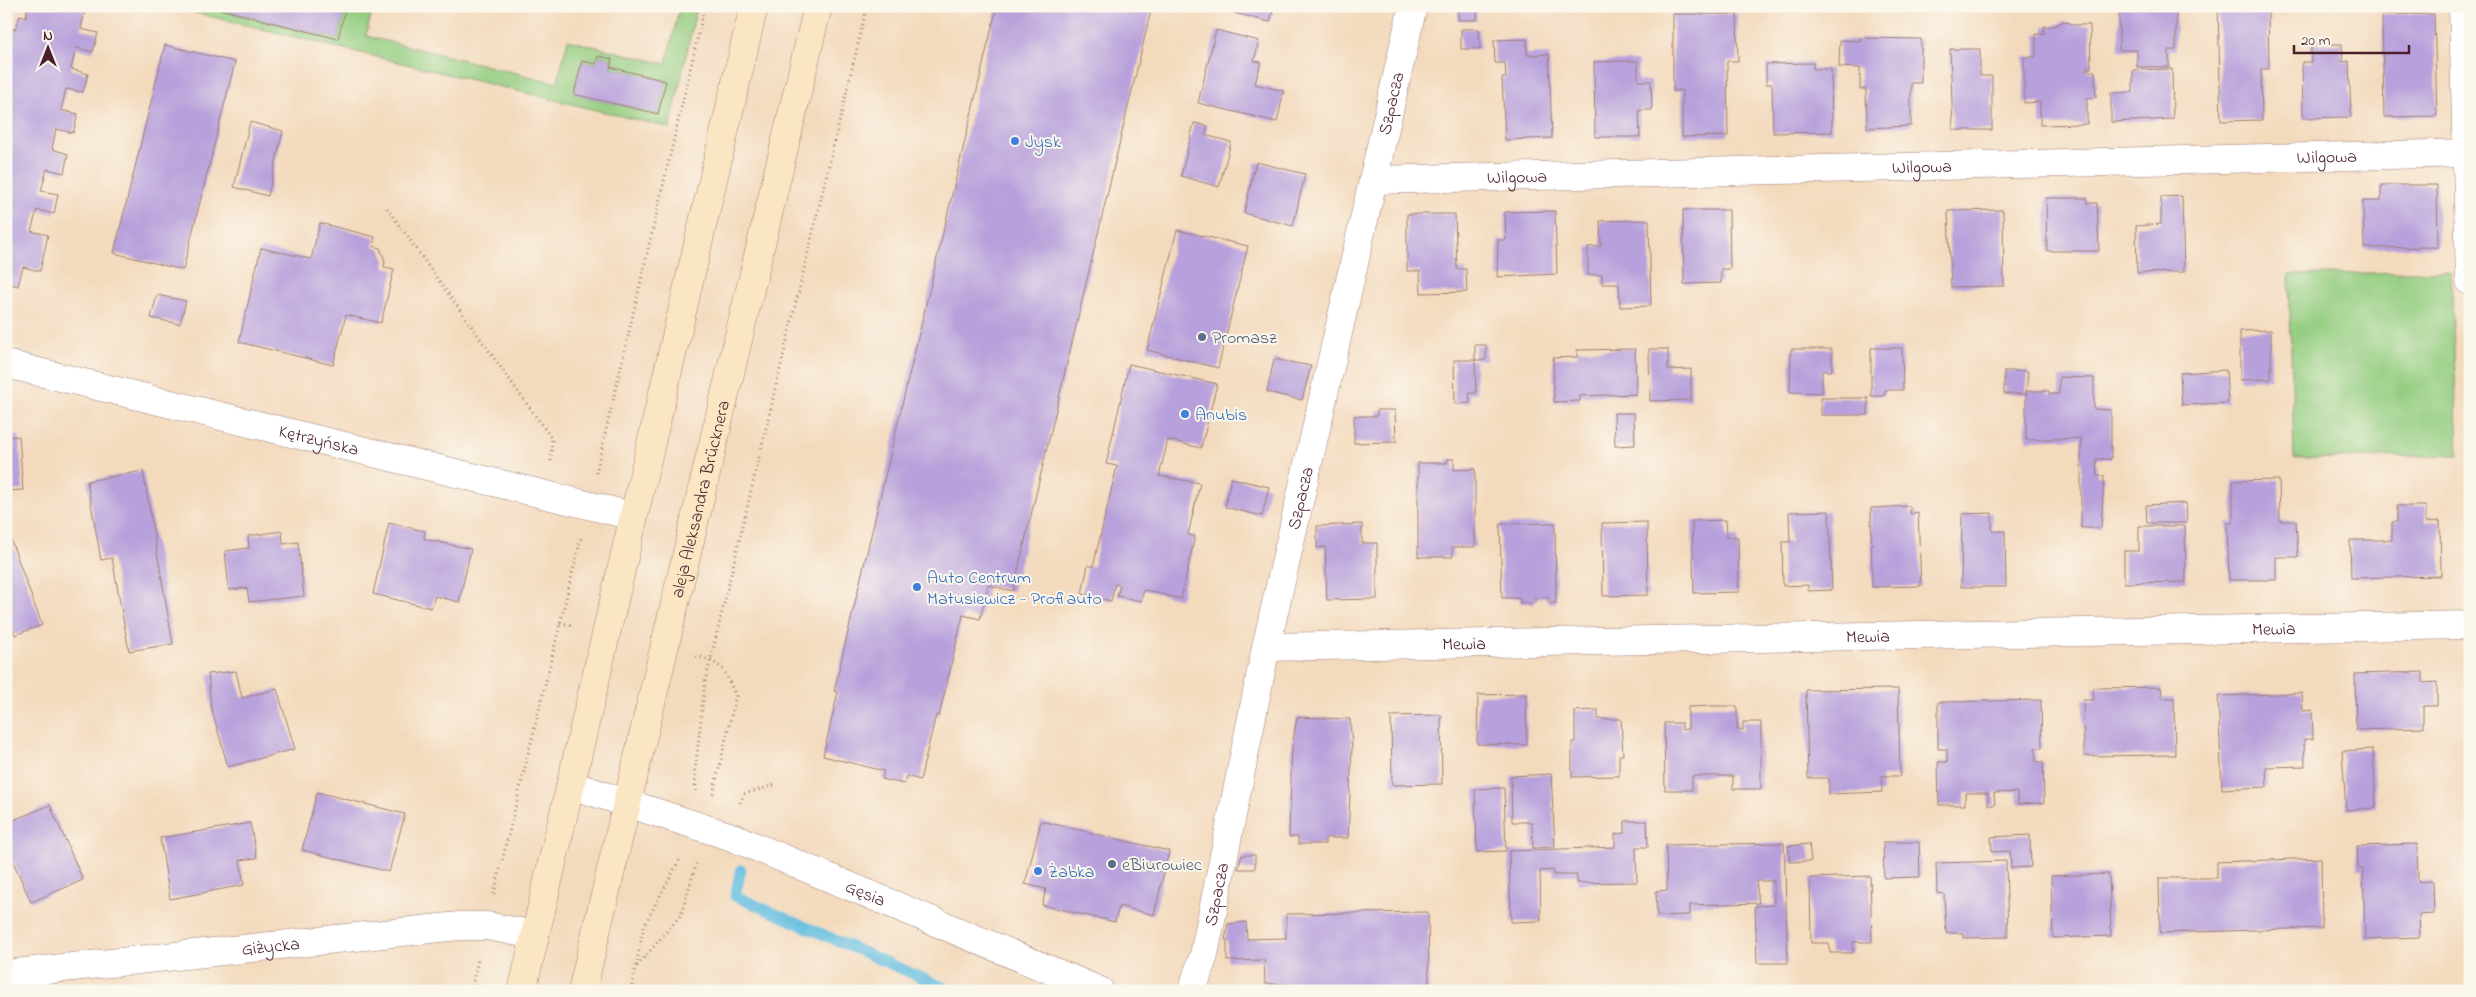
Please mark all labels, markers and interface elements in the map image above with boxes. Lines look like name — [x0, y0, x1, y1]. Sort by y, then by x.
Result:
north arrow — [22, 22, 72, 72]
scale bar — [2294, 22, 2408, 54]
text: N — [43, 26, 53, 47]
text: 20 m — [2301, 30, 2331, 52]
street label: Szpacza — [1373, 70, 1412, 138]
place label: Jysk — [1025, 130, 1061, 156]
marker: Jysk — [1009, 135, 1021, 147]
street label: Wilgowa — [2296, 145, 2357, 173]
street label: Wilgowa — [1891, 155, 1952, 183]
street label: Wilgowa — [1487, 165, 1547, 193]
place label: Promasz — [1212, 326, 1277, 352]
marker: Promasz — [1196, 331, 1208, 343]
street label: aleja Aleksandra Brücknera — [666, 398, 738, 601]
place label: Anubis — [1195, 403, 1247, 429]
marker: Anubis — [1179, 408, 1191, 420]
street label: Kętrzyńska — [276, 420, 361, 464]
street label: Szpacza — [1282, 464, 1322, 532]
place label: Auto Centrum Matusiewicz - Profiauto — [927, 566, 1102, 613]
marker: Auto Centrum Matusiewicz - Profiauto — [911, 581, 923, 593]
street label: Mewia — [2252, 617, 2296, 644]
street label: Mewia — [1846, 625, 1890, 651]
street label: Mewia — [1442, 632, 1486, 659]
place label: eBiurowiec — [1122, 853, 1202, 879]
marker: eBiurowiec — [1106, 858, 1118, 870]
place label: Żabka — [1048, 860, 1095, 886]
street label: Szpacza — [1199, 861, 1237, 928]
marker: Żabka — [1032, 865, 1044, 877]
street label: Gęsia — [841, 875, 889, 915]
street label: Giżycka — [240, 932, 301, 964]

